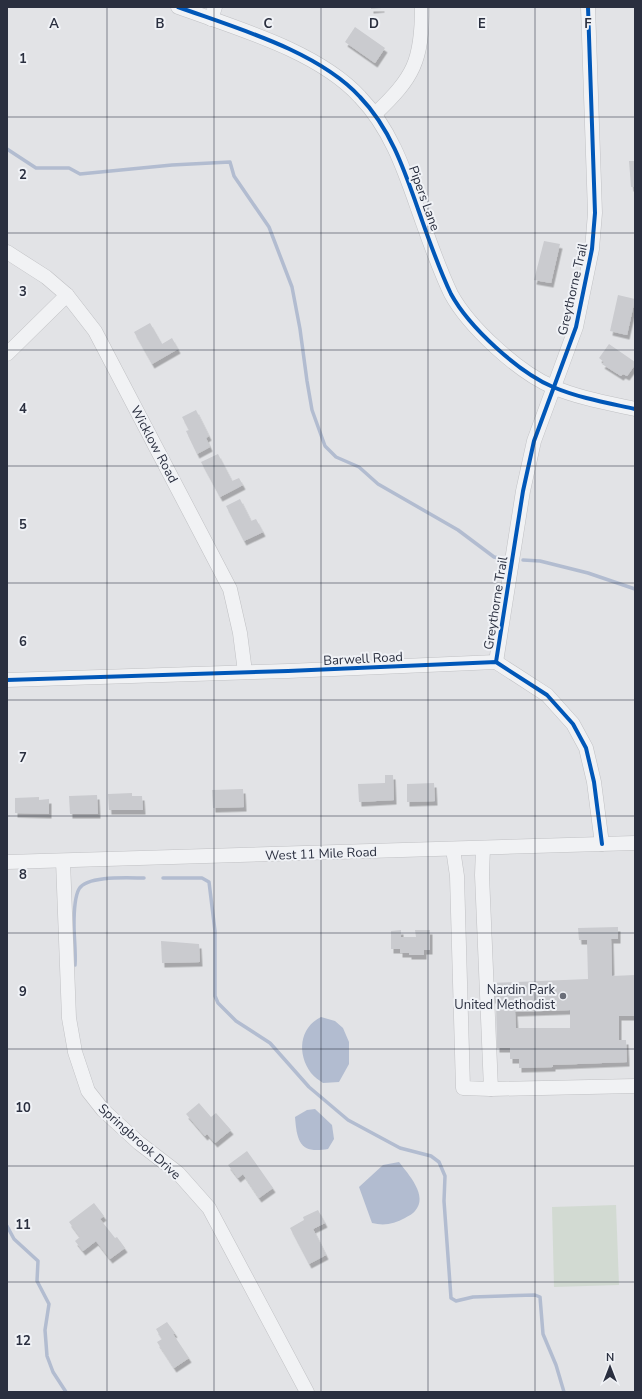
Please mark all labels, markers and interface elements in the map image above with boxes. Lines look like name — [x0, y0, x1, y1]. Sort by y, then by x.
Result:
text: A — [49, 15, 59, 33]
text: B — [156, 15, 165, 33]
text: C — [264, 15, 273, 33]
text: D — [369, 15, 379, 33]
text: E — [478, 15, 486, 33]
text: F — [584, 15, 592, 33]
text: 1 — [19, 50, 27, 68]
street label: Pipers Lane — [404, 163, 444, 234]
text: 2 — [19, 166, 27, 184]
street label: Greythorne Trail — [554, 241, 592, 337]
text: 3 — [19, 283, 27, 301]
text: 4 — [19, 400, 27, 418]
street label: Wicklow Road — [126, 403, 182, 486]
text: 5 — [19, 516, 27, 534]
street label: Greythorne Trail — [480, 555, 512, 651]
text: 6 — [19, 633, 27, 651]
street label: Barwell Road — [323, 648, 403, 670]
text: 7 — [19, 749, 27, 767]
street label: West 11 Mile Road — [265, 843, 377, 865]
text: 8 — [19, 866, 27, 884]
place label: Nardin Park United Methodist — [454, 981, 555, 1014]
text: 9 — [19, 983, 27, 1001]
marker: Nardin Park United Methodist — [558, 991, 568, 1001]
text: 10 — [15, 1099, 31, 1117]
street label: Springbrook Drive — [94, 1100, 185, 1184]
text: 11 — [15, 1216, 31, 1234]
text: 12 — [15, 1332, 31, 1350]
north arrow — [590, 1347, 630, 1387]
text: N — [606, 1350, 614, 1365]

